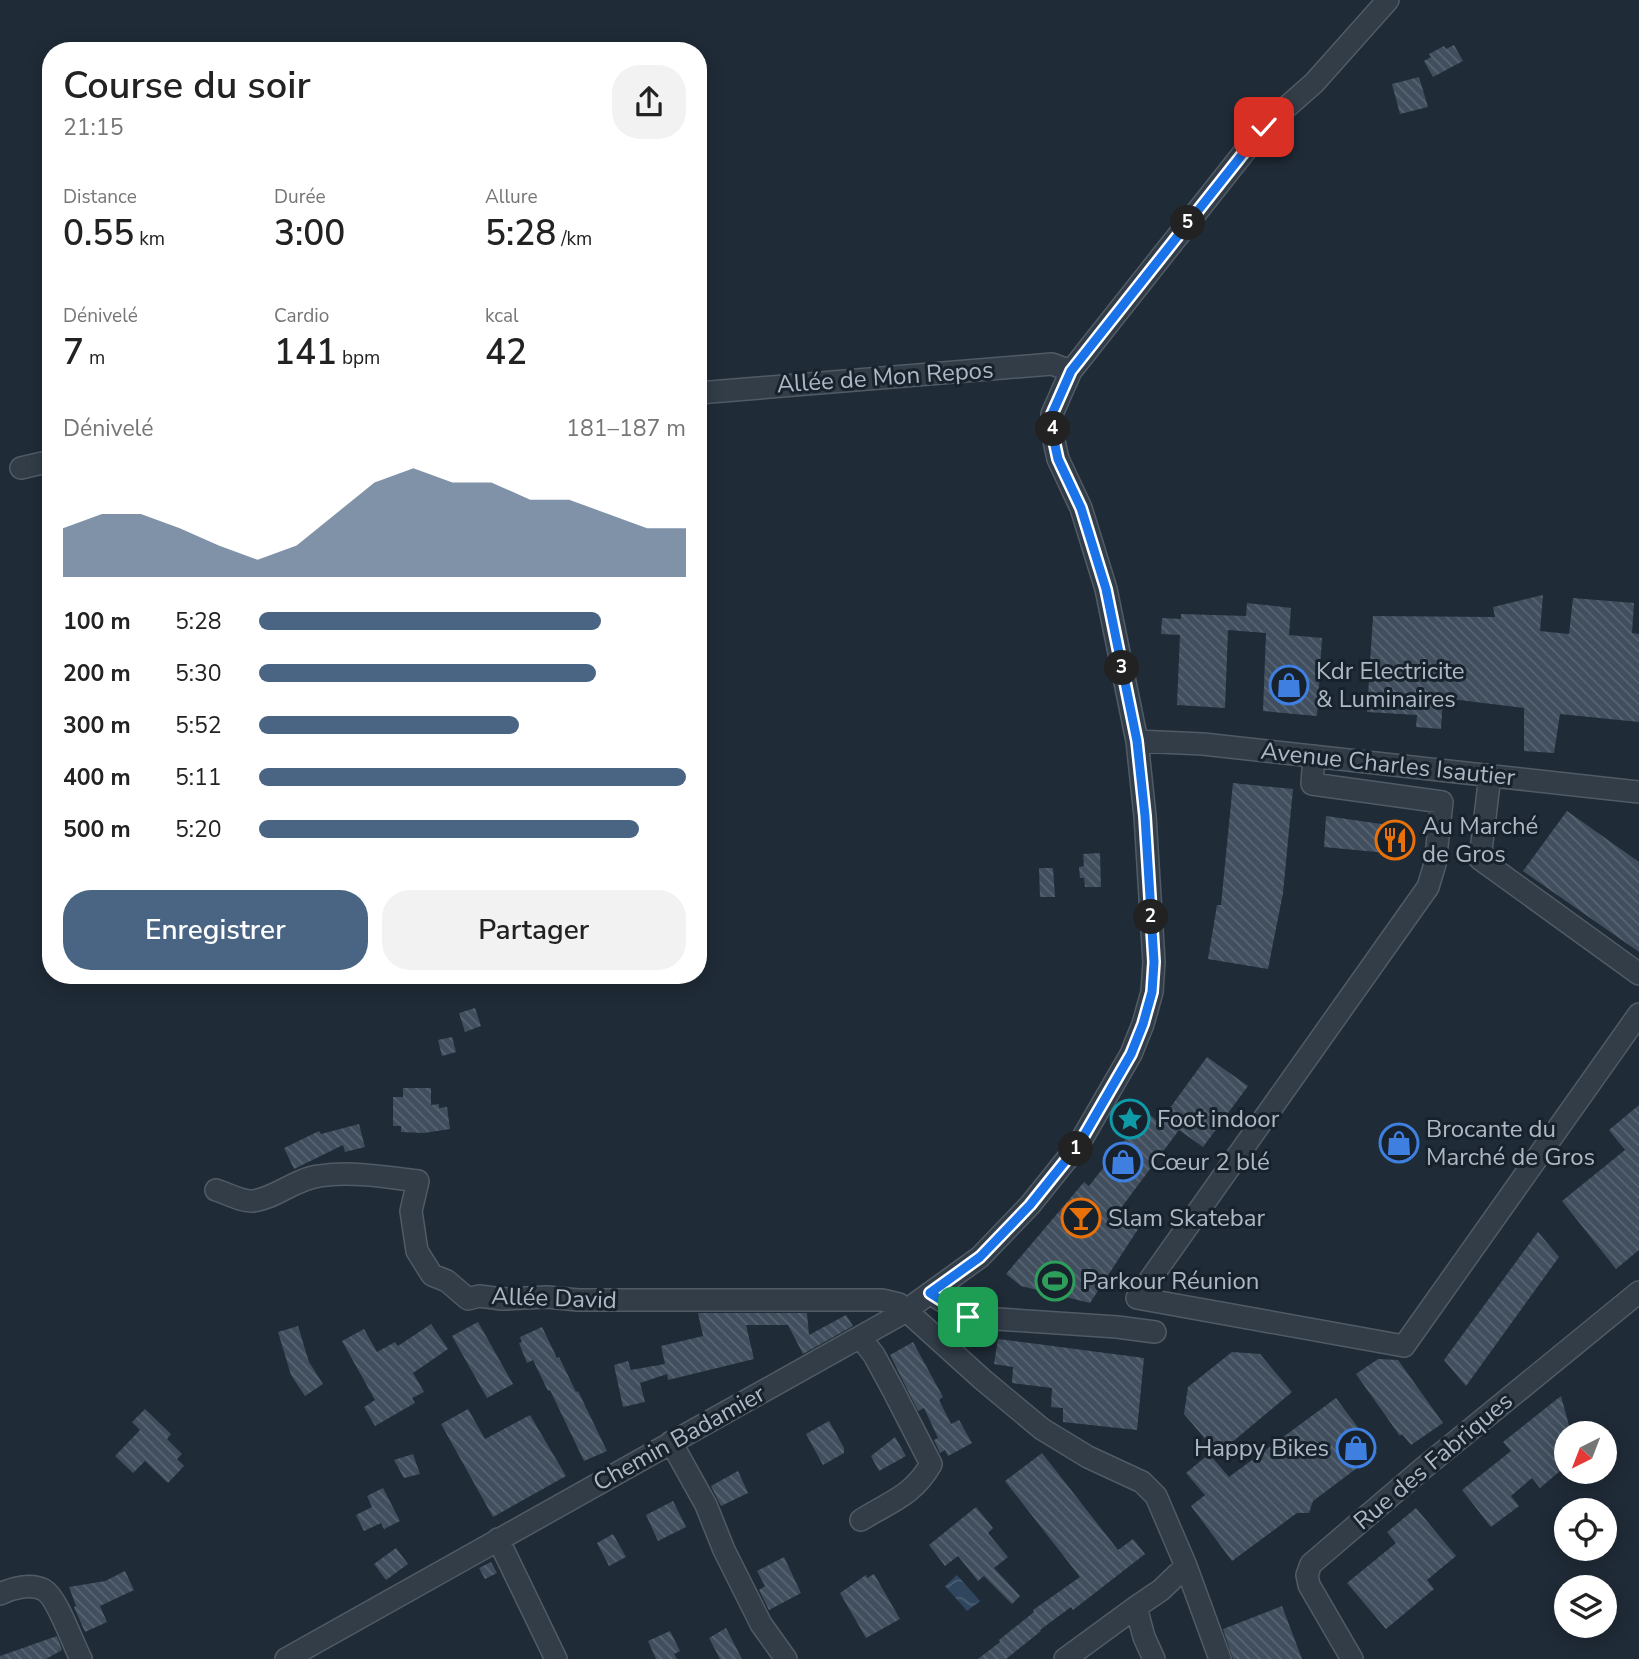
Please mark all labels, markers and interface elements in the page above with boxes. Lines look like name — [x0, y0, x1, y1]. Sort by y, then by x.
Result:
text: Course du soir — [63, 60, 311, 111]
button: share — [612, 65, 686, 139]
pin — [1234, 97, 1294, 157]
icon: check — [1245, 108, 1283, 146]
text: 21:15 — [63, 112, 123, 143]
text: Distance — [63, 184, 137, 210]
text: Durée — [274, 184, 326, 210]
text: Allure — [485, 184, 538, 210]
pin: 5 — [1170, 206, 1206, 241]
text: 5 — [1182, 209, 1193, 235]
text: 0.55 — [63, 210, 134, 257]
text: 3:00 — [274, 210, 345, 257]
text: 5:28 — [485, 210, 556, 257]
text: km — [134, 226, 165, 252]
text: /km — [556, 226, 592, 252]
text: Dénivelé — [63, 303, 138, 329]
text: Cardio — [274, 303, 329, 329]
text: kcal — [485, 303, 519, 329]
text: 7 — [63, 329, 84, 376]
text: 141 — [274, 329, 337, 376]
text: 42 — [485, 329, 527, 376]
text: m — [84, 345, 105, 371]
text: bpm — [337, 345, 380, 371]
street label: Allée de Mon Repos — [775, 353, 995, 401]
pin: 4 — [1036, 412, 1070, 446]
text: Dénivelé — [63, 413, 154, 444]
text: 181–187 m — [566, 413, 686, 444]
text: 4 — [1047, 415, 1058, 441]
text: 100 m — [63, 606, 131, 637]
text: 5:28 — [175, 606, 222, 637]
pin: 3 — [1104, 650, 1140, 686]
text: 3 — [1116, 654, 1127, 680]
place label: Kdr Electricite & Luminaires — [1316, 655, 1465, 715]
text: 200 m — [63, 658, 131, 689]
text: 5:30 — [175, 658, 222, 689]
shop icon: Kdr Electricite & Luminaires — [1268, 664, 1310, 706]
text: 300 m — [63, 710, 131, 741]
text: 5:52 — [175, 710, 222, 741]
street label: Avenue Charles Isautier — [1259, 735, 1517, 793]
text: 400 m — [63, 762, 131, 793]
text: 5:11 — [175, 762, 222, 793]
place label: Au Marché de Gros — [1422, 810, 1538, 870]
text: 500 m — [63, 814, 131, 845]
text: 5:20 — [175, 814, 222, 845]
restaurant icon: Au Marché de Gros — [1374, 819, 1416, 861]
button: Enregistrer — [63, 890, 368, 970]
button: Partager — [382, 890, 686, 970]
pin: 2 — [1134, 900, 1168, 934]
text: 2 — [1145, 903, 1156, 929]
place icon: Foot indoor — [1109, 1098, 1151, 1140]
place label: Foot indoor — [1157, 1103, 1280, 1135]
place label: Brocante du Marché de Gros — [1426, 1113, 1595, 1173]
shop icon: Brocante du Marché de Gros — [1378, 1122, 1420, 1164]
pin: 1 — [1058, 1132, 1094, 1166]
text: 1 — [1070, 1135, 1081, 1161]
shop icon: Cœur 2 blé — [1102, 1141, 1144, 1183]
place label: Cœur 2 blé — [1150, 1146, 1270, 1178]
bar icon: Slam Skatebar — [1060, 1197, 1102, 1239]
place label: Slam Skatebar — [1108, 1202, 1265, 1234]
sports icon: Parkour Réunion — [1034, 1260, 1076, 1302]
place label: Parkour Réunion — [1082, 1265, 1259, 1297]
street label: Allée David — [491, 1280, 617, 1316]
pin — [938, 1287, 998, 1347]
icon: arrive — [949, 1298, 987, 1336]
street label: Chemin Badamier — [587, 1377, 771, 1498]
street label: Rue des Fabriques — [1347, 1385, 1519, 1537]
north arrow — [1554, 1421, 1617, 1484]
map controls — [1554, 1421, 1617, 1638]
shop icon: Happy Bikes — [1335, 1427, 1377, 1469]
place label: Happy Bikes — [1194, 1432, 1329, 1464]
button: locate — [1554, 1498, 1617, 1561]
button: layers — [1554, 1575, 1617, 1638]

